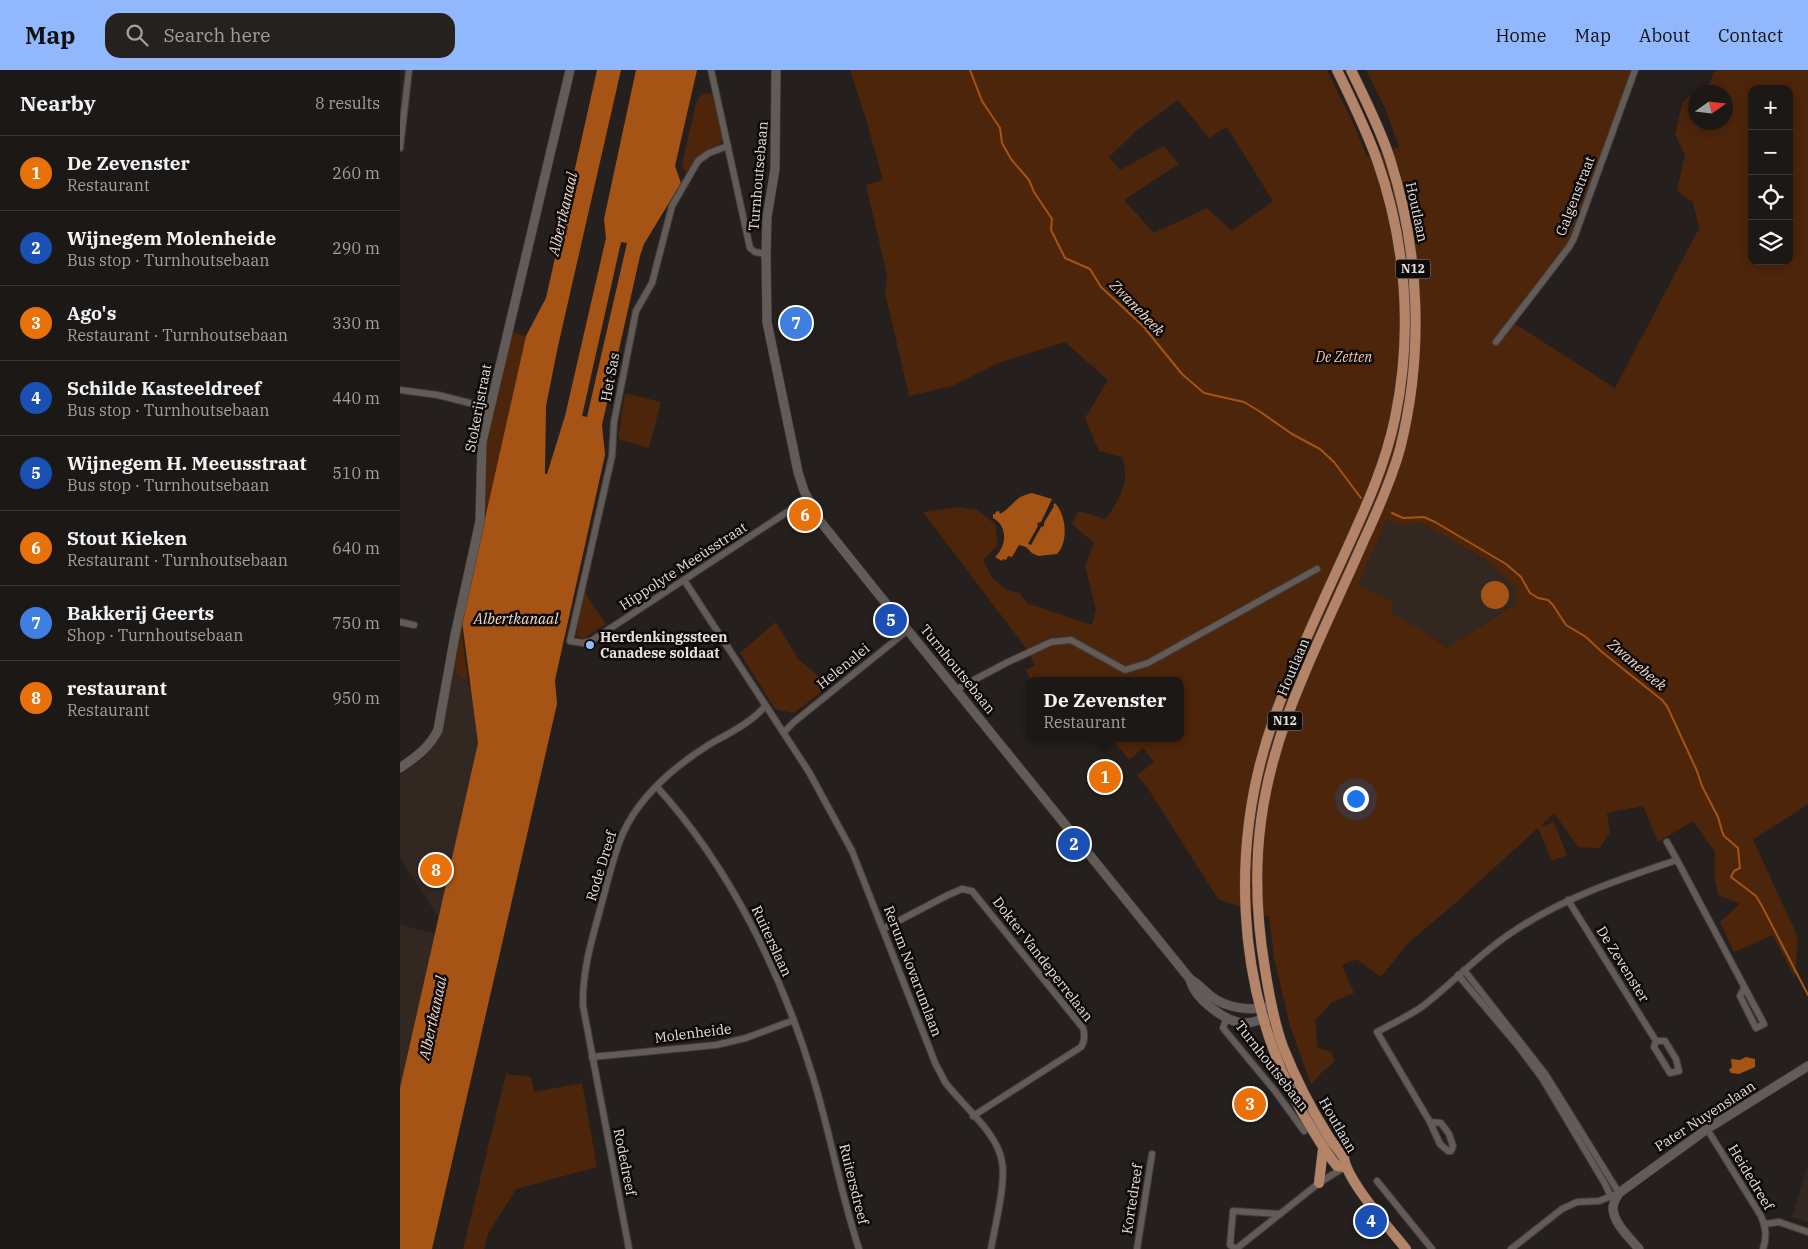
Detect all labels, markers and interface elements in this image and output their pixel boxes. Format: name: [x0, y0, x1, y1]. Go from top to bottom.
search box: [105, 13, 455, 58]
text: Map: [25, 19, 75, 51]
icon: search: [123, 21, 151, 49]
text: Search here: [163, 23, 270, 47]
text: Home: [1495, 24, 1547, 47]
text: Map: [1575, 24, 1611, 47]
text: About: [1639, 24, 1690, 47]
text: Contact: [1718, 24, 1783, 47]
north arrow: [1688, 85, 1733, 130]
map controls: [1748, 85, 1793, 265]
button: +: [1748, 85, 1793, 130]
text: Nearby: [20, 89, 96, 117]
text: 8 results: [315, 93, 380, 113]
street label: Turnhoutsebaan: [744, 120, 772, 232]
button: −: [1748, 130, 1793, 175]
text: De Zevenster: [67, 151, 190, 175]
street label: Galgenstraat: [1552, 153, 1598, 238]
text: 1: [31, 163, 41, 183]
text: 260 m: [332, 163, 380, 183]
water label: Albertkanaal: [543, 170, 581, 258]
text: Restaurant: [67, 175, 150, 195]
button: locate: [1748, 175, 1793, 220]
street label: Houtlaan: [1402, 180, 1432, 244]
button: layers: [1748, 220, 1793, 265]
text: Wijnegem Molenheide: [67, 226, 276, 250]
text: 2: [31, 238, 41, 258]
text: 290 m: [332, 238, 380, 258]
text: Bus stop · Turnhoutsebaan: [67, 250, 269, 270]
road number: N12: [1396, 260, 1430, 278]
water label: Zwanebeek: [1105, 275, 1169, 340]
text: Ago's: [67, 301, 116, 325]
pin: 7: [780, 304, 812, 342]
text: 3: [31, 313, 41, 333]
text: 330 m: [332, 313, 380, 333]
text: Restaurant · Turnhoutsebaan: [67, 325, 288, 345]
park label: De Zetten: [1315, 348, 1372, 366]
street label: Het Sas: [596, 351, 624, 403]
street label: Stokerijstraat: [461, 362, 495, 454]
text: Schilde Kasteeldreef: [67, 376, 261, 400]
text: 4: [31, 388, 41, 408]
text: 440 m: [332, 388, 380, 408]
text: Bus stop · Turnhoutsebaan: [67, 400, 269, 420]
text: Wijnegem H. Meeusstraat: [67, 451, 307, 475]
text: 5: [31, 463, 41, 483]
text: 510 m: [332, 463, 380, 483]
text: Bus stop · Turnhoutsebaan: [67, 475, 269, 495]
pin: 6: [789, 496, 821, 534]
street label: Hippolyte Meeùsstraat: [616, 518, 750, 614]
text: Stout Kieken: [67, 526, 187, 550]
text: 6: [31, 538, 41, 558]
text: 640 m: [332, 538, 380, 558]
text: Restaurant · Turnhoutsebaan: [67, 550, 288, 570]
text: Bakkerij Geerts: [67, 601, 214, 625]
pin: 5: [875, 601, 907, 639]
water label: Albertkanaal: [473, 609, 559, 628]
text: 7: [31, 613, 41, 633]
text: 750 m: [332, 613, 380, 633]
street label: Turnhoutsebaan: [916, 621, 1000, 717]
text: Shop · Turnhoutsebaan: [67, 625, 244, 645]
place label: Herdenkingssteen Canadese soldaat: [600, 628, 727, 662]
water label: Zwanebeek: [1603, 634, 1671, 695]
street label: Houtlaan: [1273, 635, 1313, 699]
marker: Herdenkingssteen Canadese soldaat: [584, 639, 596, 651]
street label: Helenalei: [813, 639, 873, 693]
text: restaurant: [67, 676, 167, 700]
popup: [1026, 677, 1184, 742]
text: 8: [31, 688, 41, 708]
text: 950 m: [332, 688, 380, 708]
text: De Zevenster: [1044, 688, 1166, 712]
text: Restaurant: [67, 700, 150, 720]
road number: N12: [1268, 711, 1302, 730]
text: Restaurant: [1044, 712, 1126, 732]
pin: 1: [1089, 758, 1121, 796]
your location: [1343, 786, 1369, 812]
pin: 2: [1058, 825, 1090, 863]
street label: Rode Dreef: [582, 828, 621, 903]
pin: 8: [420, 851, 452, 889]
street label: Dokter Vandeperrelaan: [989, 893, 1097, 1025]
street label: Ruiterslaan: [748, 903, 796, 979]
street label: Rerum Novarumlaan: [880, 903, 946, 1039]
street label: De Zevenster: [1593, 923, 1654, 1006]
water label: Albertkanaal: [414, 974, 451, 1062]
street label: Turnhoutsebaan: [1231, 1017, 1313, 1115]
street label: Molenheide: [653, 1019, 733, 1047]
street label: Pater Nuyenslaan: [1651, 1077, 1759, 1155]
pin: 3: [1234, 1085, 1266, 1123]
street label: Houtlaan: [1315, 1094, 1361, 1156]
street label: Rodedreef: [610, 1127, 641, 1198]
street label: Heidedreef: [1724, 1141, 1778, 1214]
street label: Ruitersdreef: [835, 1142, 873, 1227]
street label: Kortedreef: [1118, 1161, 1147, 1235]
pin: 4: [1355, 1202, 1387, 1240]

